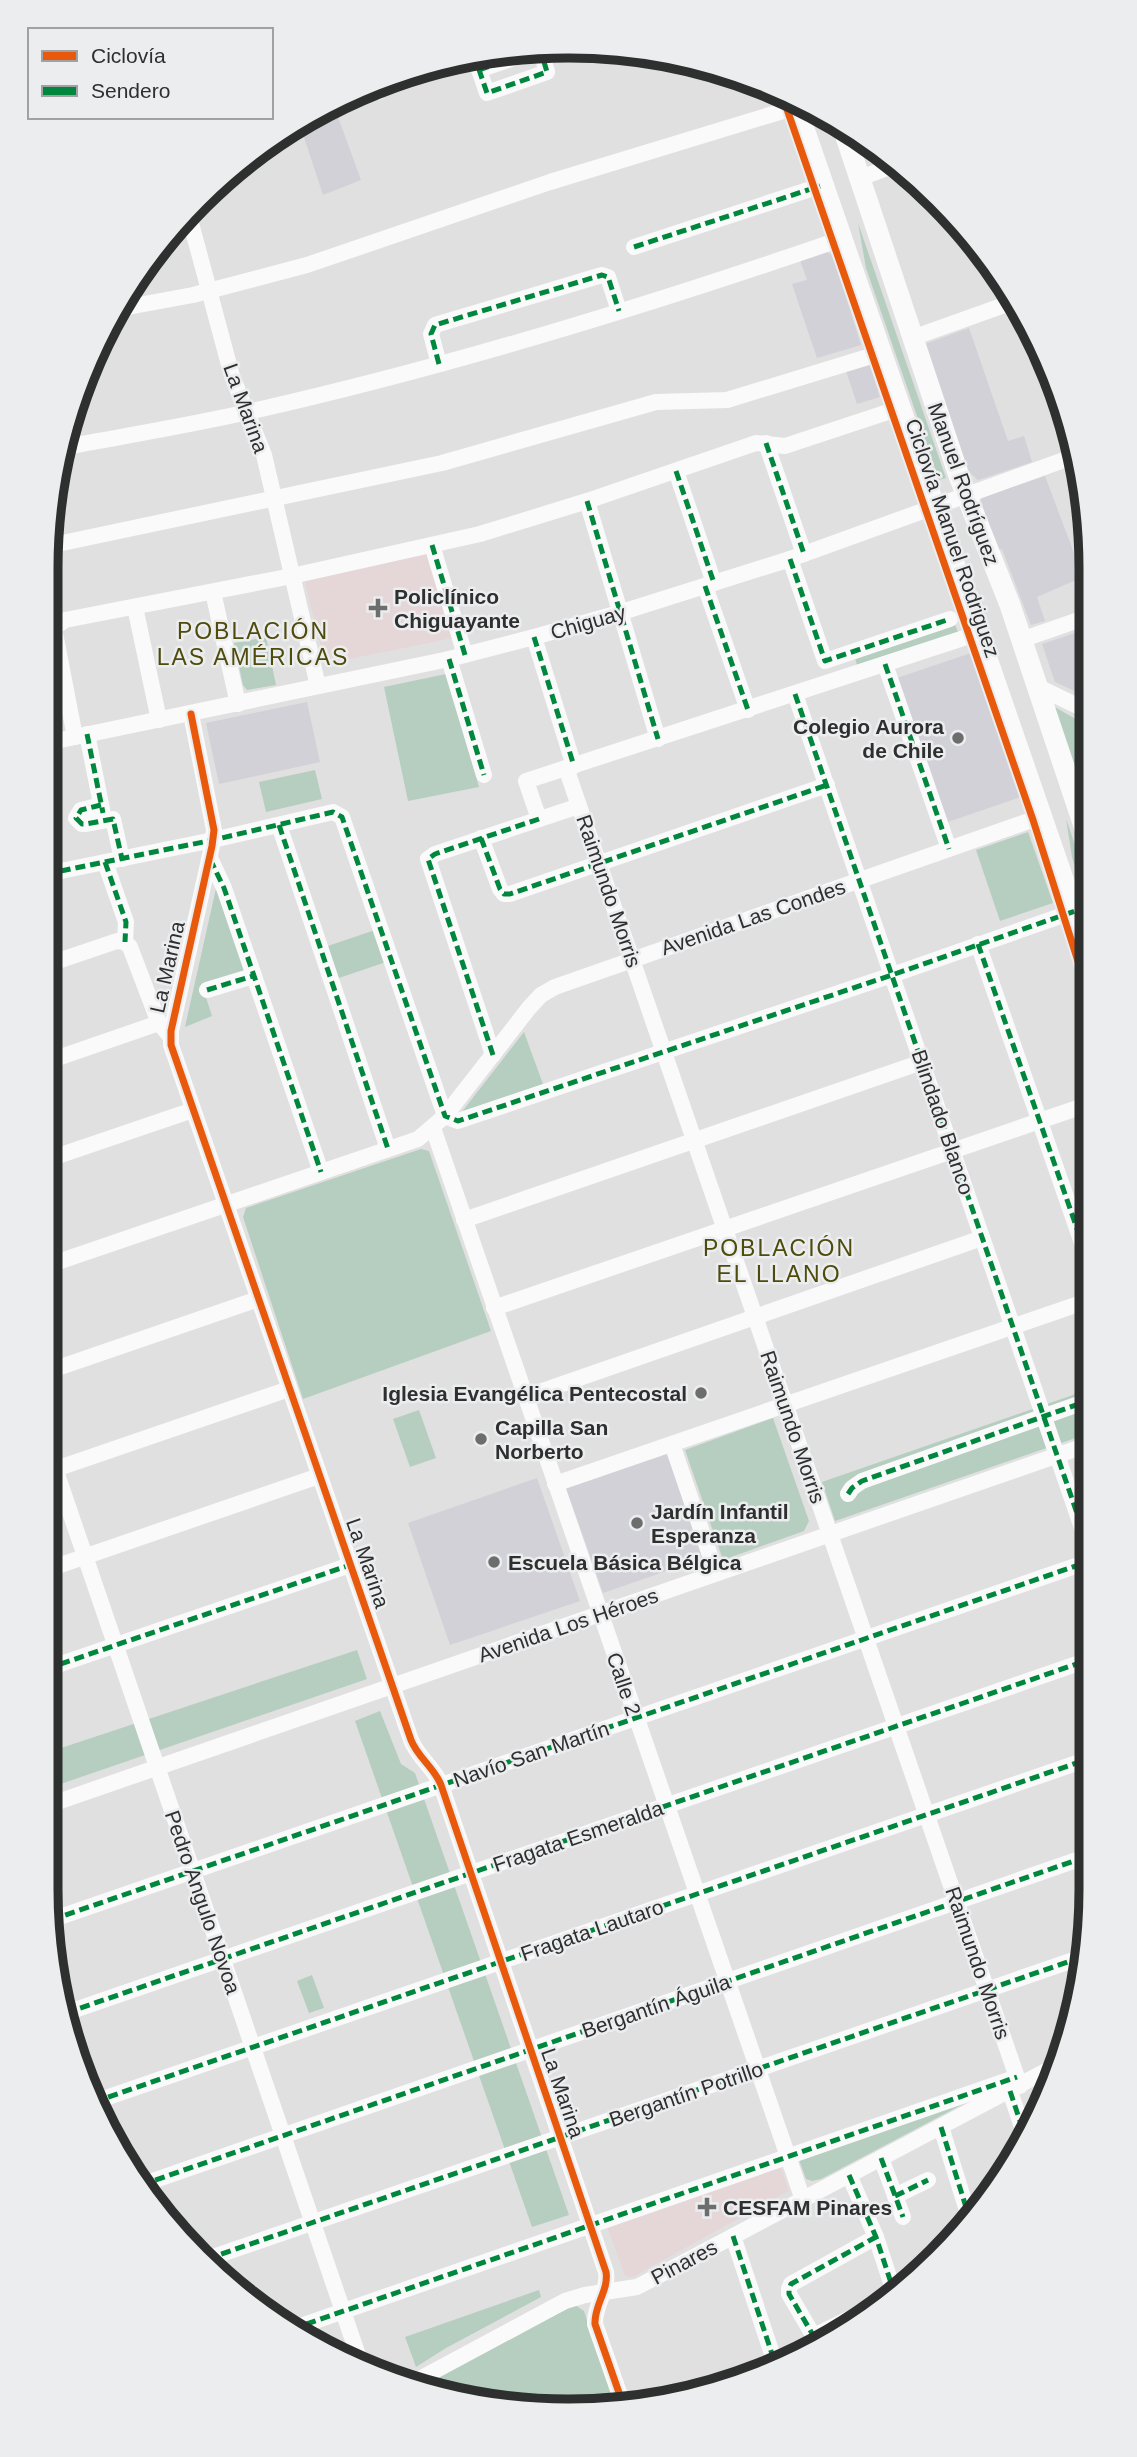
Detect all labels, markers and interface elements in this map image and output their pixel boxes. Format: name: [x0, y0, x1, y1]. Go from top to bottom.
legend: [28, 28, 273, 119]
text: Ciclovía: [91, 44, 166, 67]
text: Sendero: [91, 79, 170, 102]
street label: La Marina: [219, 360, 273, 456]
street label: Manuel Rodríguez: [924, 399, 1004, 569]
street label: Ciclovía Manuel Rodriguez: [901, 416, 1005, 660]
place label: Policlínico Chiguayante: [394, 585, 520, 632]
marker: Policlínico Chiguayante: [368, 598, 388, 618]
street label: Chiguay: [548, 600, 629, 644]
district label: POBLACIÓN LAS AMÉRICAS: [157, 618, 349, 670]
place label: Colegio Aurora de Chile: [793, 715, 944, 762]
marker: Colegio Aurora de Chile: [950, 730, 966, 746]
street label: Raimundo Morris: [572, 812, 646, 970]
street label: Avenida Las Condes: [658, 875, 848, 959]
street label: La Marina: [145, 919, 189, 1015]
street label: Blindado Blanco: [907, 1046, 979, 1198]
district label: POBLACIÓN EL LLANO: [703, 1235, 855, 1287]
street label: Raimundo Morris: [756, 1348, 830, 1506]
place label: Iglesia Evangélica Pentecostal: [382, 1382, 687, 1405]
marker: Iglesia Evangélica Pentecostal: [693, 1385, 709, 1401]
place label: Capilla San Norberto: [495, 1416, 608, 1463]
marker: Capilla San Norberto: [473, 1431, 489, 1447]
place label: Jardín Infantil Esperanza: [651, 1500, 789, 1547]
street label: La Marina: [342, 1515, 394, 1611]
marker: Jardín Infantil Esperanza: [629, 1515, 645, 1531]
place label: Escuela Básica Bélgica: [508, 1551, 742, 1574]
marker: Escuela Básica Bélgica: [486, 1554, 502, 1570]
street label: Avenida Los Héroes: [475, 1583, 661, 1667]
street label: Calle 2: [602, 1649, 646, 1719]
street label: Navío San Martín: [450, 1717, 612, 1791]
street label: Fragata Esmeralda: [490, 1796, 666, 1876]
street label: Pedro Angulo Novoa: [161, 1807, 245, 1997]
street label: Raimundo Morris: [941, 1884, 1015, 2042]
street label: Fragata Lautaro: [518, 1895, 666, 1965]
street label: Bergantín Águila: [579, 1970, 733, 2042]
street label: La Marina: [537, 2045, 589, 2141]
street label: Bergantín Potrillo: [606, 2057, 766, 2131]
place label: CESFAM Pinares: [723, 2196, 892, 2219]
marker: CESFAM Pinares: [697, 2197, 717, 2217]
street label: Pinares: [647, 2235, 721, 2289]

